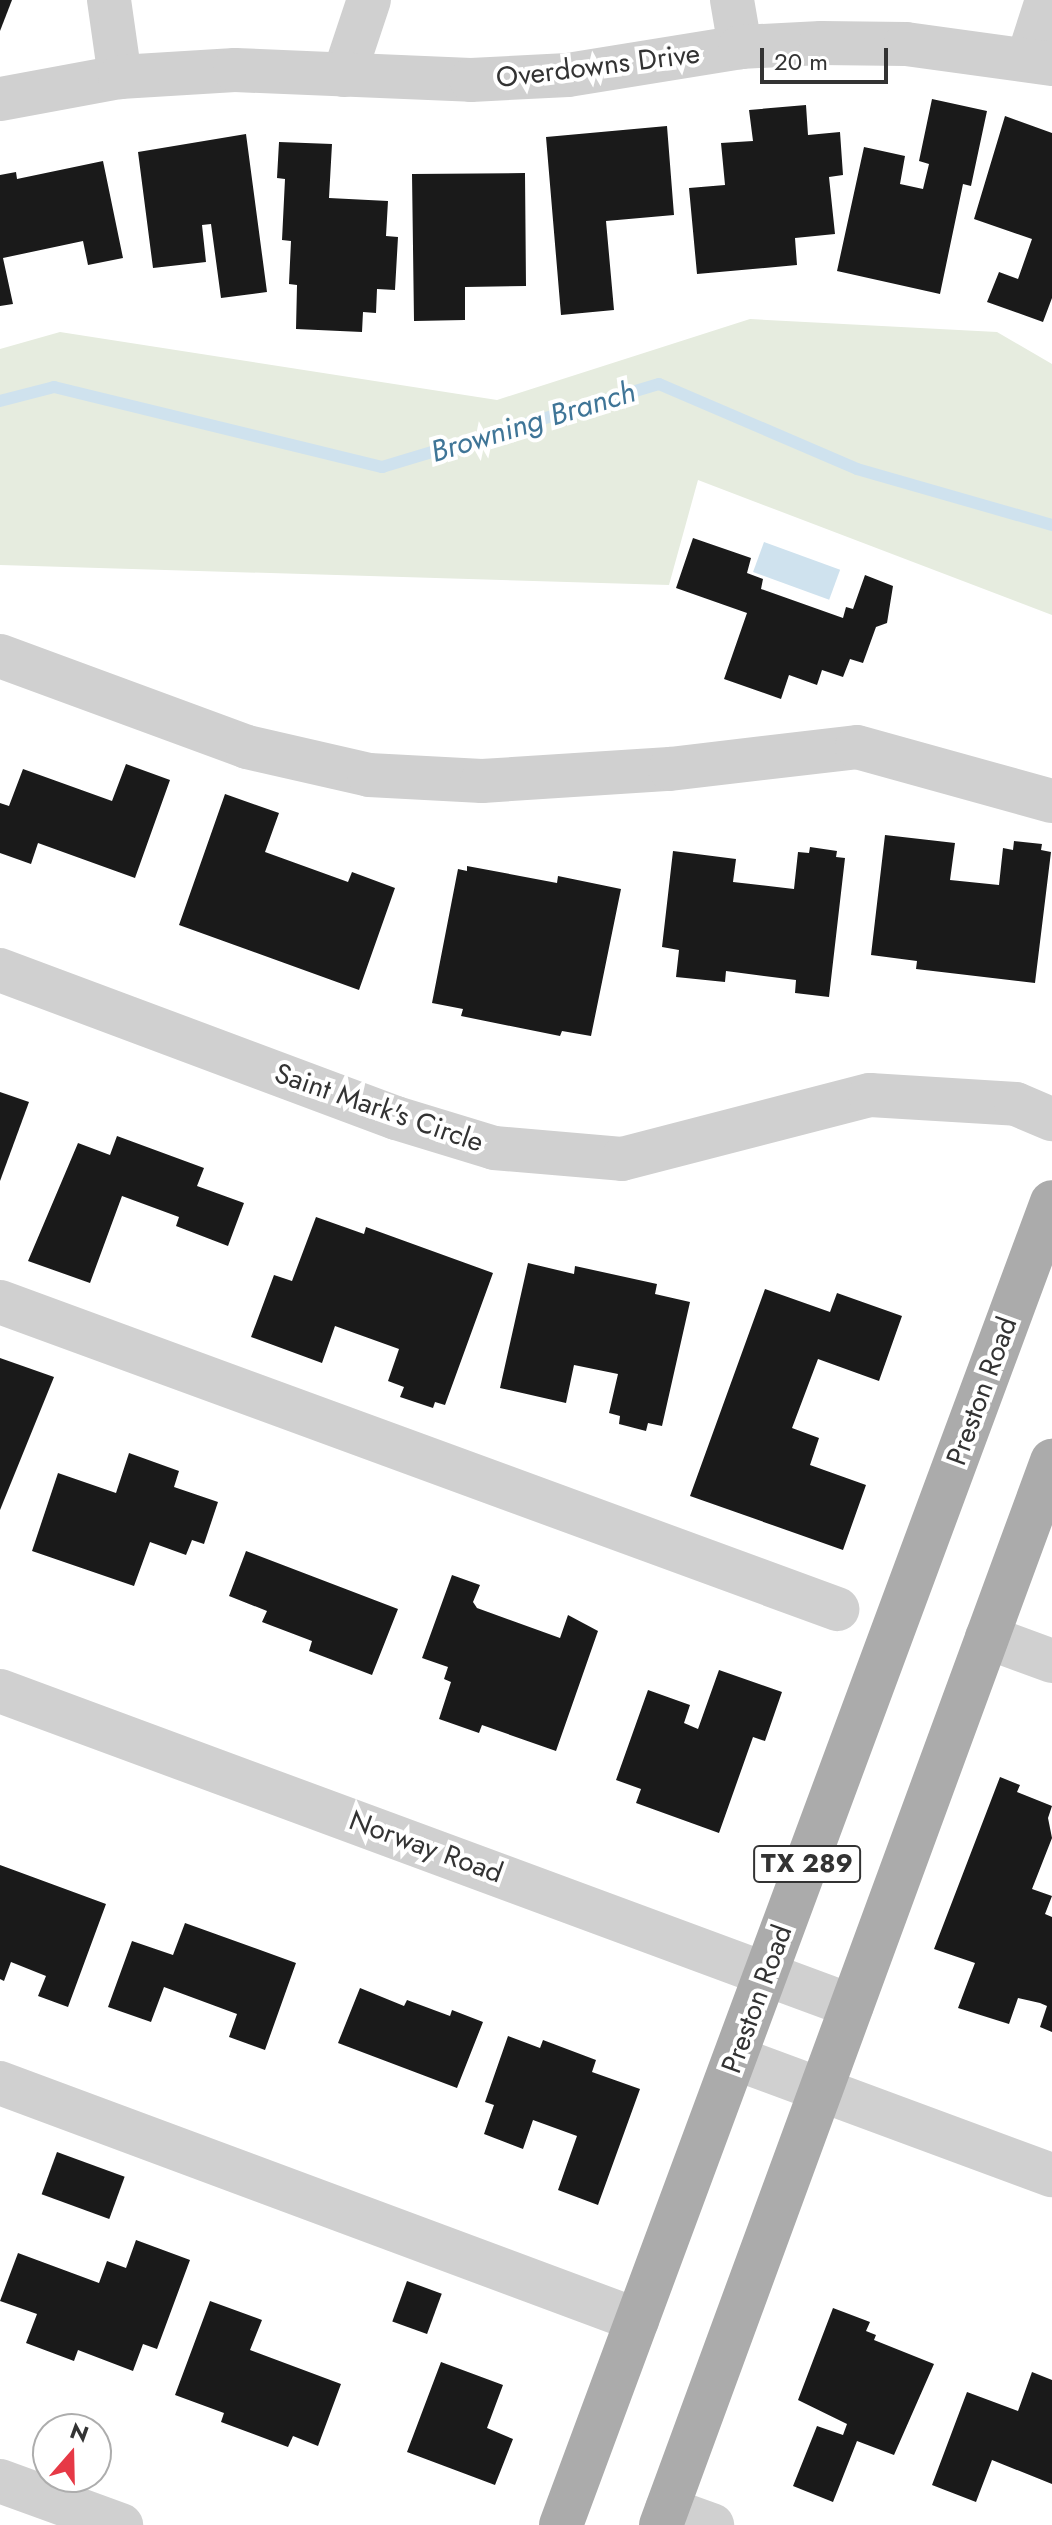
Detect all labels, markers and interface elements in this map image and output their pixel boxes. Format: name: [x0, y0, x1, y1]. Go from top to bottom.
scale bar: [764, 32, 892, 82]
street label: Overdowns Drive: [494, 37, 702, 95]
text: 20 m: [774, 44, 828, 79]
water label: Browning Branch: [426, 374, 640, 470]
street label: Saint Mark's Circle: [270, 1057, 488, 1159]
street label: Preston Road: [940, 1312, 1024, 1470]
street label: Norway Road: [345, 1804, 507, 1890]
road number: TX 289: [753, 1842, 861, 1886]
street label: Preston Road: [715, 1920, 799, 2078]
north arrow: [32, 2413, 112, 2493]
text: N: [66, 2414, 93, 2450]

